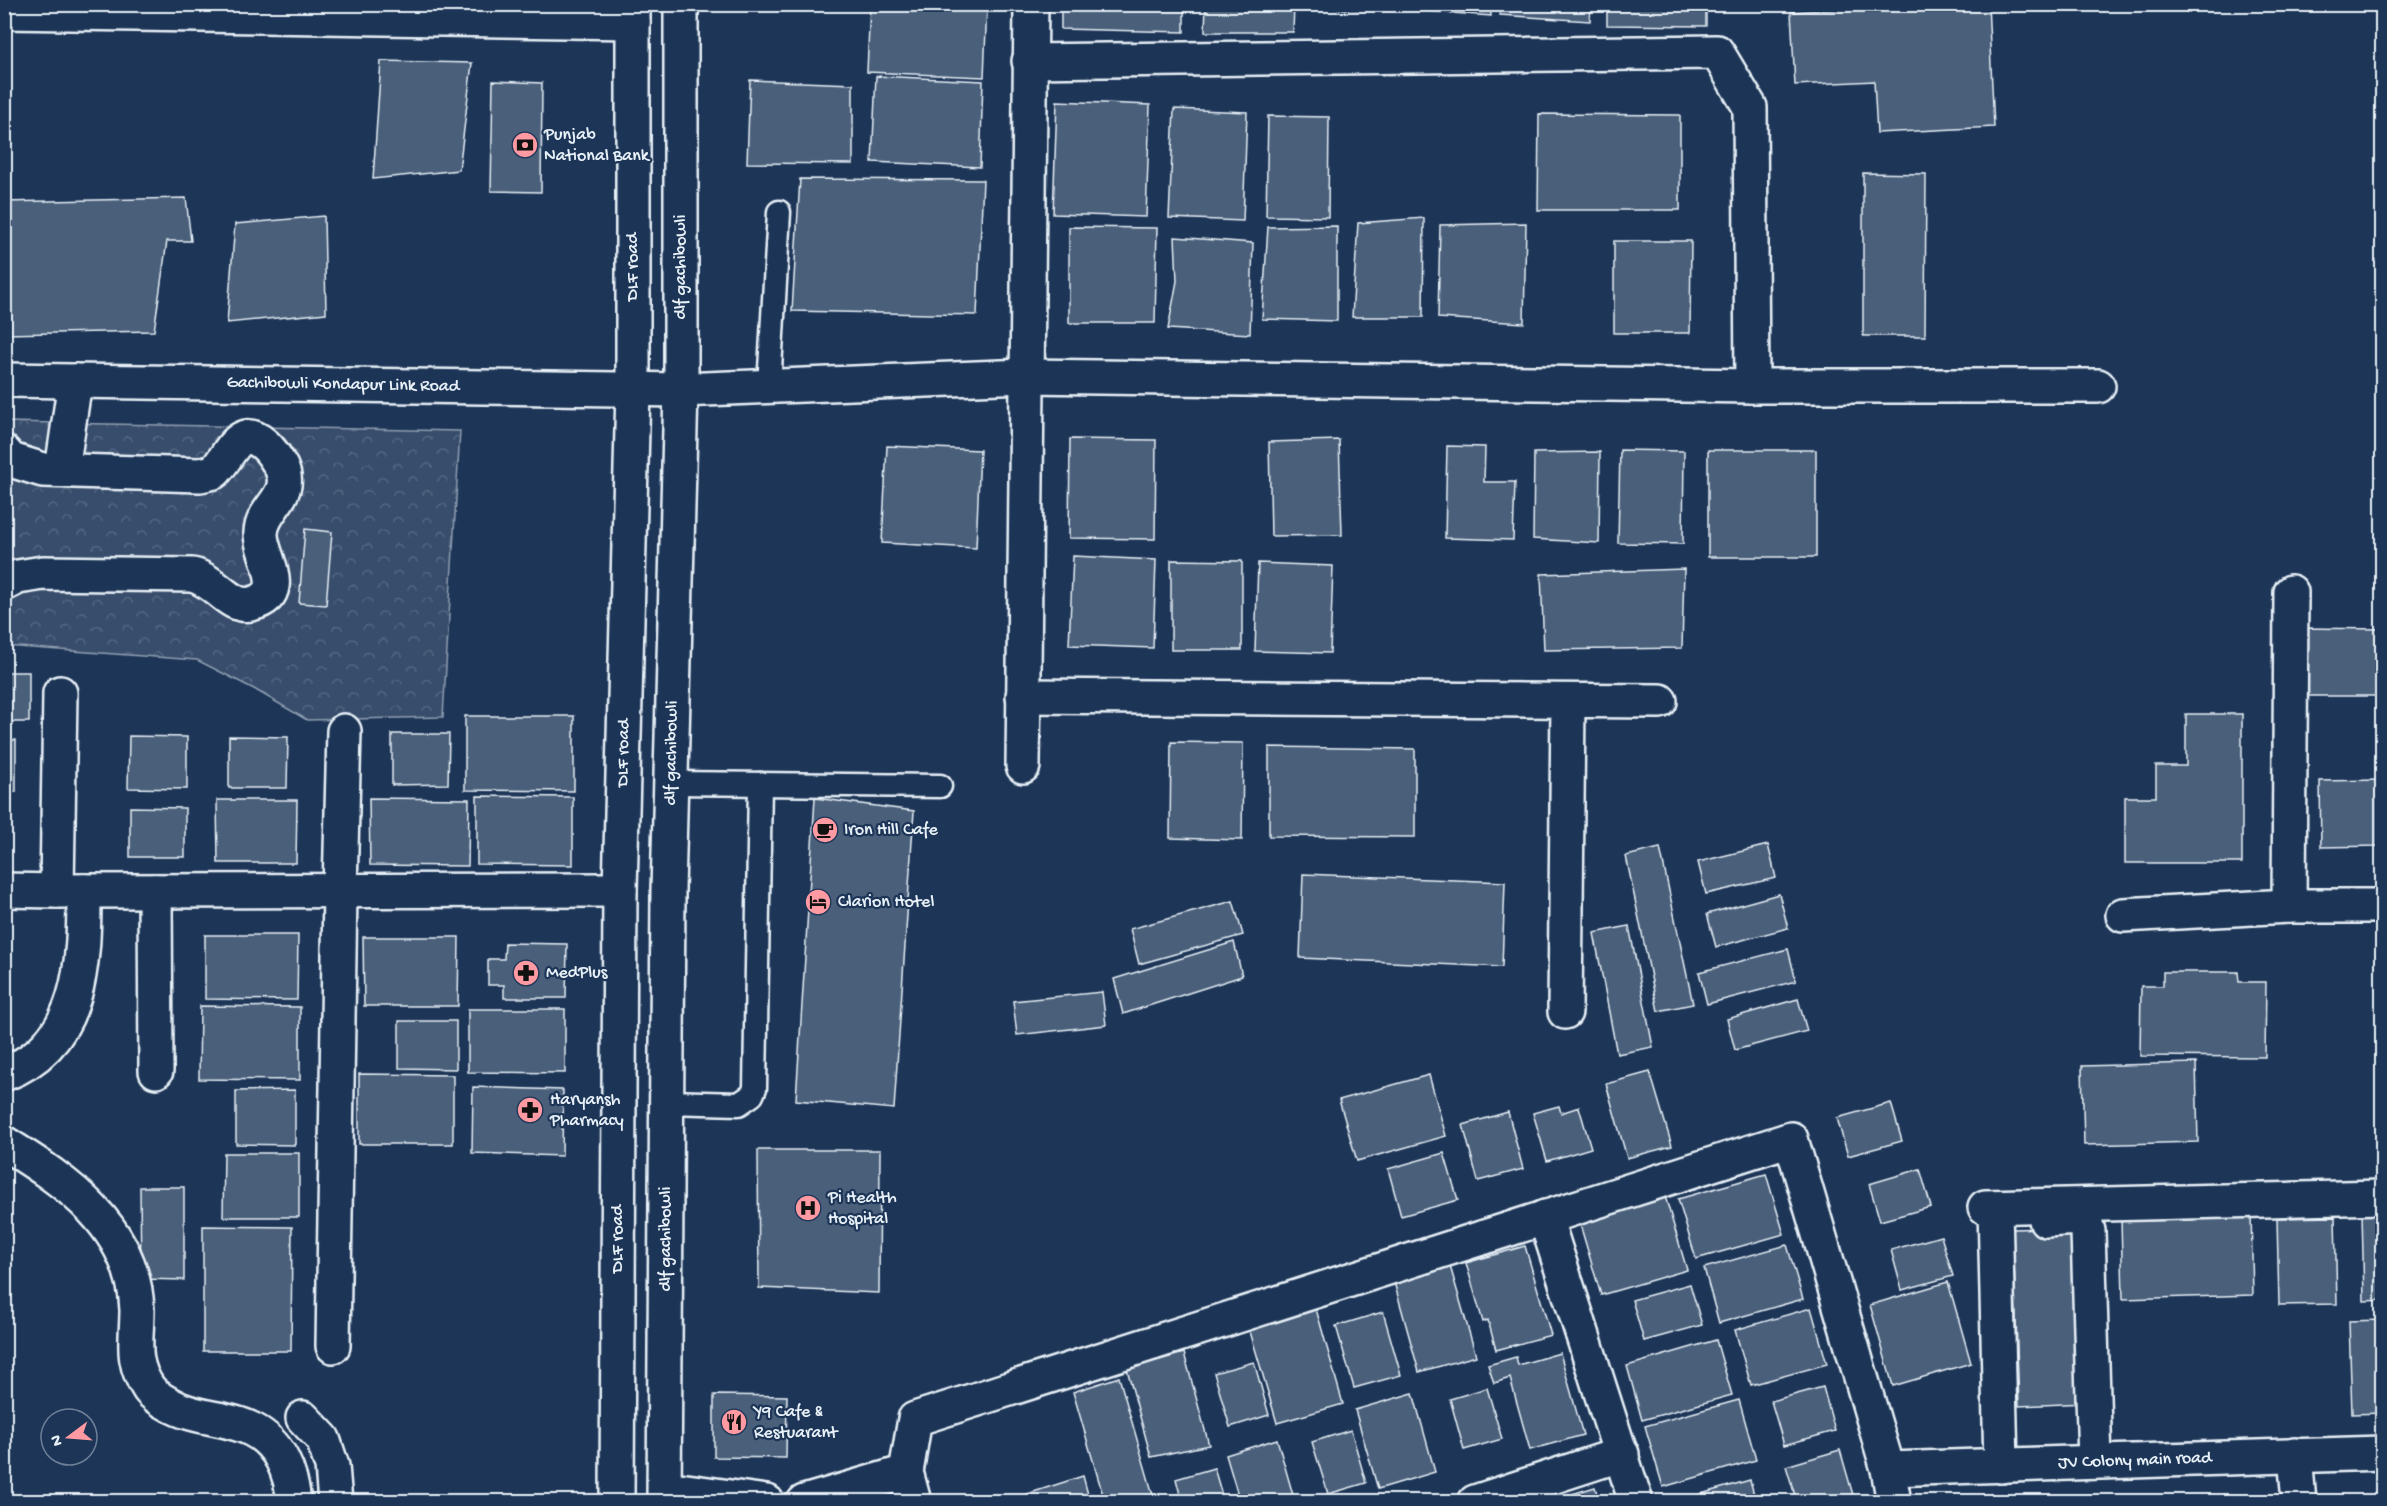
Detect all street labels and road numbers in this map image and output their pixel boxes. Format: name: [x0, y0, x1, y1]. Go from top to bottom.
street label: dlf gachibowli: [671, 214, 692, 319]
street label: DLF road: [623, 232, 644, 302]
street label: Gachibowli Kondapur Link Road: [226, 372, 461, 398]
street label: dlf gachibowli: [661, 700, 683, 806]
street label: DLF road: [613, 717, 635, 788]
street label: dlf gachibowli: [656, 1186, 677, 1291]
street label: DLF road: [608, 1204, 629, 1274]
street label: JV Colony main road: [2058, 1448, 2214, 1474]

